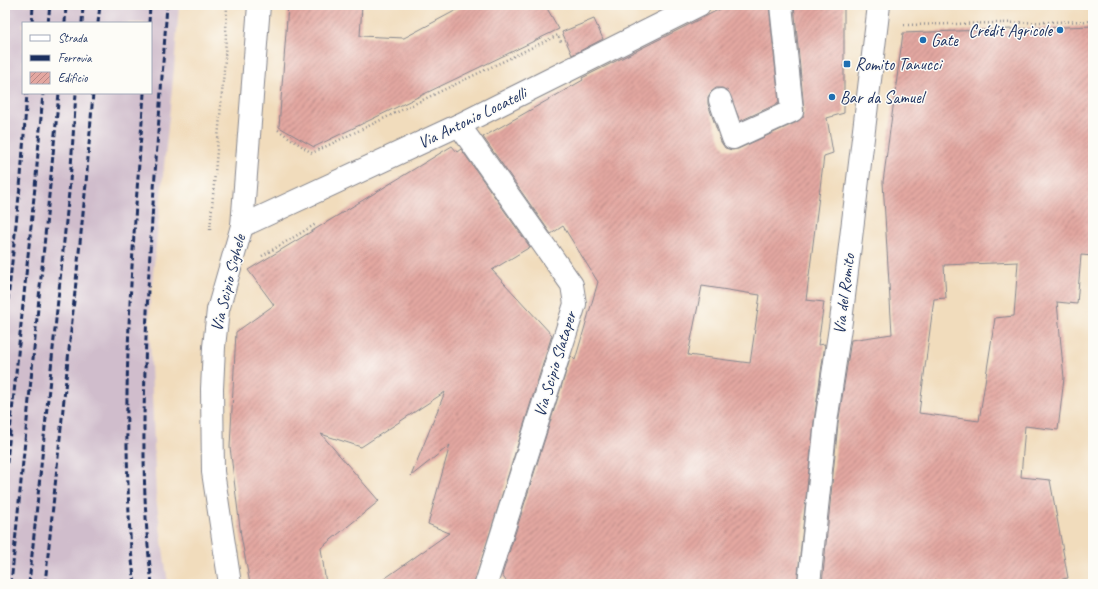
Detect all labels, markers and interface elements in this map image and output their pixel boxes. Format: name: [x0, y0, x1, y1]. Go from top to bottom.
place label: Crédit Agricole: [968, 20, 1053, 41]
legend: [22, 22, 152, 94]
marker: Crédit Agricole: [1055, 25, 1065, 35]
text: Strada: [58, 30, 88, 46]
place label: Gate: [931, 30, 959, 51]
marker: Gate: [918, 35, 928, 45]
text: Ferrovia: [58, 50, 92, 66]
place label: Romito Tanucci: [855, 54, 944, 75]
marker: Romito Tanucci: [842, 59, 852, 69]
text: Edificio: [58, 70, 88, 86]
street label: Via Antonio Locatelli: [414, 82, 532, 153]
place label: Bar da Samuel: [840, 87, 927, 108]
marker: Bar da Samuel: [827, 92, 837, 102]
street label: Via Scipio Sighele: [206, 231, 251, 334]
street label: Via del Romito: [829, 252, 859, 335]
street label: Via Scipio Slataper: [529, 307, 582, 419]

